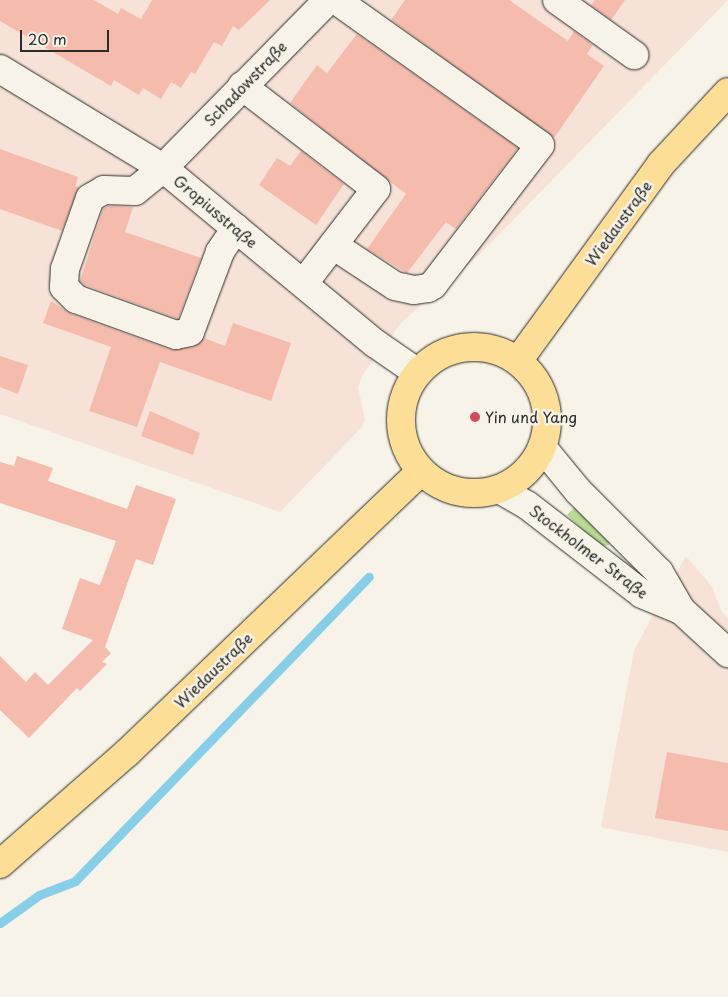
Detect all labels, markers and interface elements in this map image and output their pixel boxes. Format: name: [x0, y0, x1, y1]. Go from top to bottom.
scale bar: [22, 20, 111, 52]
text: 20 m: [28, 27, 67, 50]
street label: Schadowstraße: [200, 37, 290, 129]
street label: Gropiusstraße: [170, 171, 262, 251]
street label: Wiedaustraße: [581, 177, 655, 269]
place label: Yin und Yang: [485, 408, 578, 426]
marker: Yin und Yang: [469, 411, 481, 423]
street label: Stockholmer Straße: [526, 500, 652, 602]
street label: Wiedaustraße: [170, 628, 256, 712]

